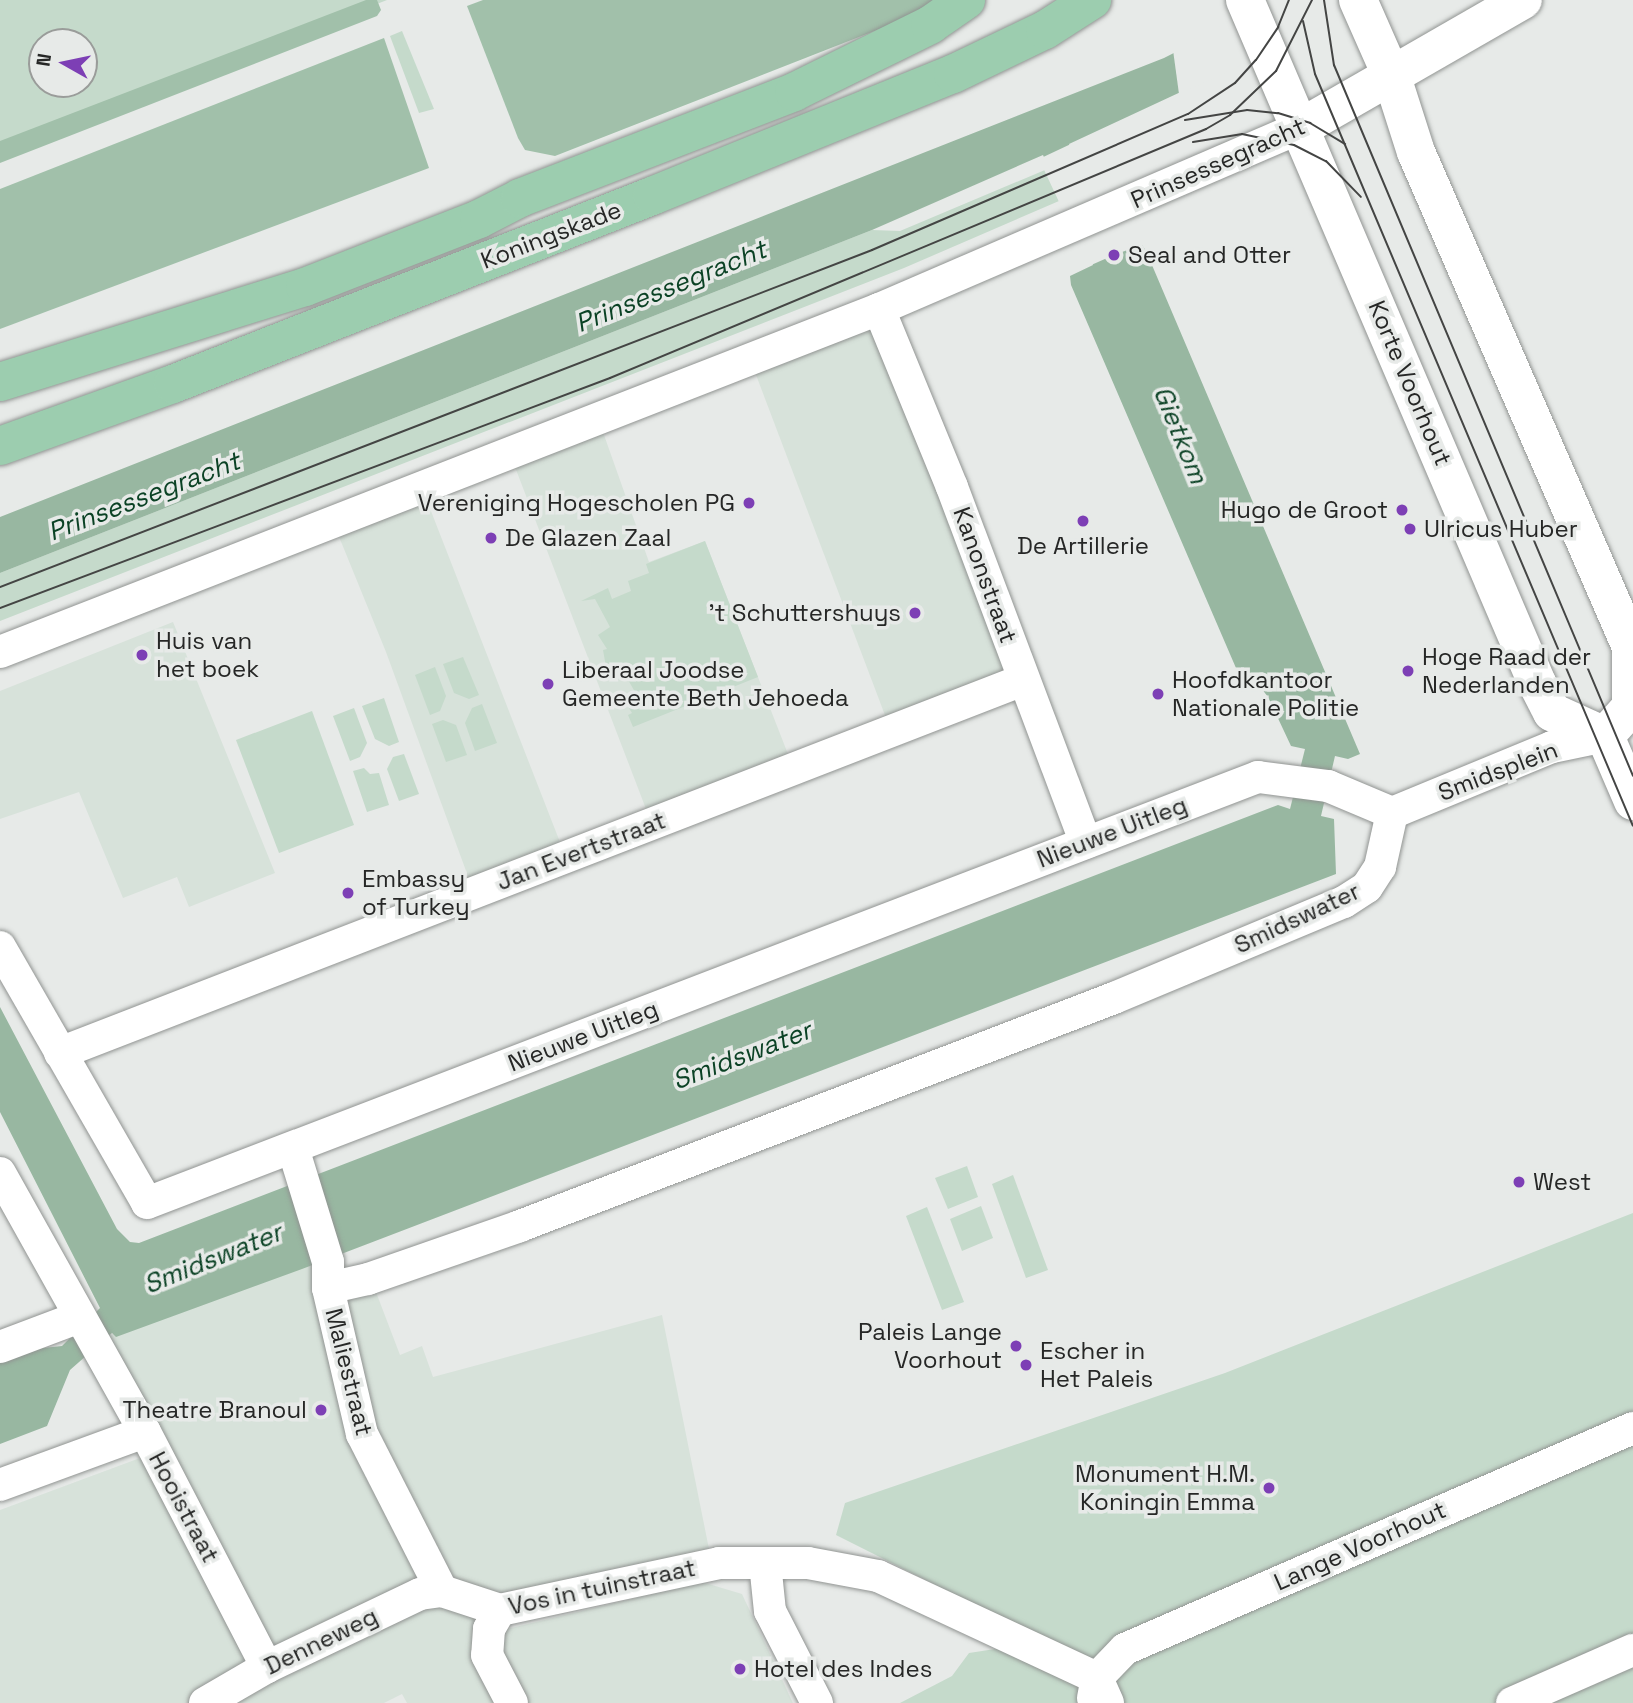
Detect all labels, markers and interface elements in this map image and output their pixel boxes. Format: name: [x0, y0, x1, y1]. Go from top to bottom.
north arrow: [28, 28, 98, 98]
text: N: [30, 52, 57, 68]
street label: Prinsessegracht: [1126, 112, 1310, 214]
street label: Koningskade: [477, 195, 625, 275]
water label: Prinsessegracht: [571, 234, 771, 340]
place label: Seal and Otter: [1128, 241, 1291, 269]
marker: Seal and Otter: [1106, 247, 1122, 263]
street label: Korte Voorhout: [1362, 296, 1458, 470]
water label: Gietkom: [1146, 382, 1214, 488]
water label: Prinsessegracht: [43, 446, 245, 548]
place label: Vereniging Hogescholen PG: [418, 489, 735, 517]
marker: Vereniging Hogescholen PG: [741, 495, 757, 511]
place label: Hugo de Groot: [1221, 496, 1388, 524]
marker: Hugo de Groot: [1394, 502, 1410, 518]
street label: Kanonstraat: [947, 503, 1023, 647]
marker: De Artillerie: [1075, 513, 1091, 529]
place label: Ulricus Huber: [1424, 515, 1578, 543]
marker: Ulricus Huber: [1402, 521, 1418, 537]
place label: De Glazen Zaal: [505, 524, 671, 552]
marker: De Glazen Zaal: [483, 530, 499, 546]
place label: De Artillerie: [1017, 532, 1149, 560]
place label: 't Schuttershuys: [708, 599, 901, 627]
marker: 't Schuttershuys: [907, 605, 923, 621]
place label: Huis van het boek: [156, 627, 259, 683]
place label: Hoge Raad der Nederlanden: [1422, 643, 1591, 699]
marker: Huis van het boek: [134, 647, 150, 663]
place label: Liberaal Joodse Gemeente Beth Jehoeda: [562, 656, 849, 712]
marker: Hoge Raad der Nederlanden: [1400, 663, 1416, 679]
place label: Hoofdkantoor Nationale Politie: [1172, 666, 1359, 722]
marker: Liberaal Joodse Gemeente Beth Jehoeda: [540, 676, 556, 692]
marker: Hoofdkantoor Nationale Politie: [1150, 686, 1166, 702]
street label: Smidsplein: [1434, 735, 1562, 807]
street label: Nieuwe Uitleg: [1033, 790, 1191, 874]
street label: Jan Evertstraat: [493, 806, 669, 896]
place label: Embassy of Turkey: [362, 865, 470, 921]
street label: Smidswater: [1230, 876, 1364, 960]
marker: Embassy of Turkey: [340, 885, 356, 901]
street label: Nieuwe Uitleg: [504, 994, 662, 1078]
water label: Smidswater: [668, 1015, 816, 1097]
place label: West: [1533, 1168, 1591, 1196]
marker: West: [1511, 1174, 1527, 1190]
water label: Smidswater: [139, 1217, 287, 1301]
street label: Maliestraat: [319, 1305, 379, 1439]
place label: Paleis Lange Voorhout: [858, 1318, 1002, 1374]
place label: Escher in Het Paleis: [1040, 1337, 1153, 1393]
marker: Paleis Lange Voorhout: [1008, 1338, 1024, 1354]
marker: Escher in Het Paleis: [1018, 1357, 1034, 1373]
place label: Theatre Branoul: [122, 1396, 307, 1424]
marker: Theatre Branoul: [313, 1402, 329, 1418]
street label: Hooistraat: [143, 1447, 225, 1567]
place label: Monument H.M. Koningin Emma: [1075, 1460, 1255, 1516]
marker: Monument H.M. Koningin Emma: [1261, 1480, 1277, 1496]
street label: Lange Voorhout: [1269, 1495, 1451, 1597]
street label: Vos in tuinstraat: [506, 1553, 698, 1621]
street label: Denneweg: [260, 1601, 382, 1681]
place label: Hotel des Indes: [754, 1655, 932, 1683]
marker: Hotel des Indes: [732, 1661, 748, 1677]

